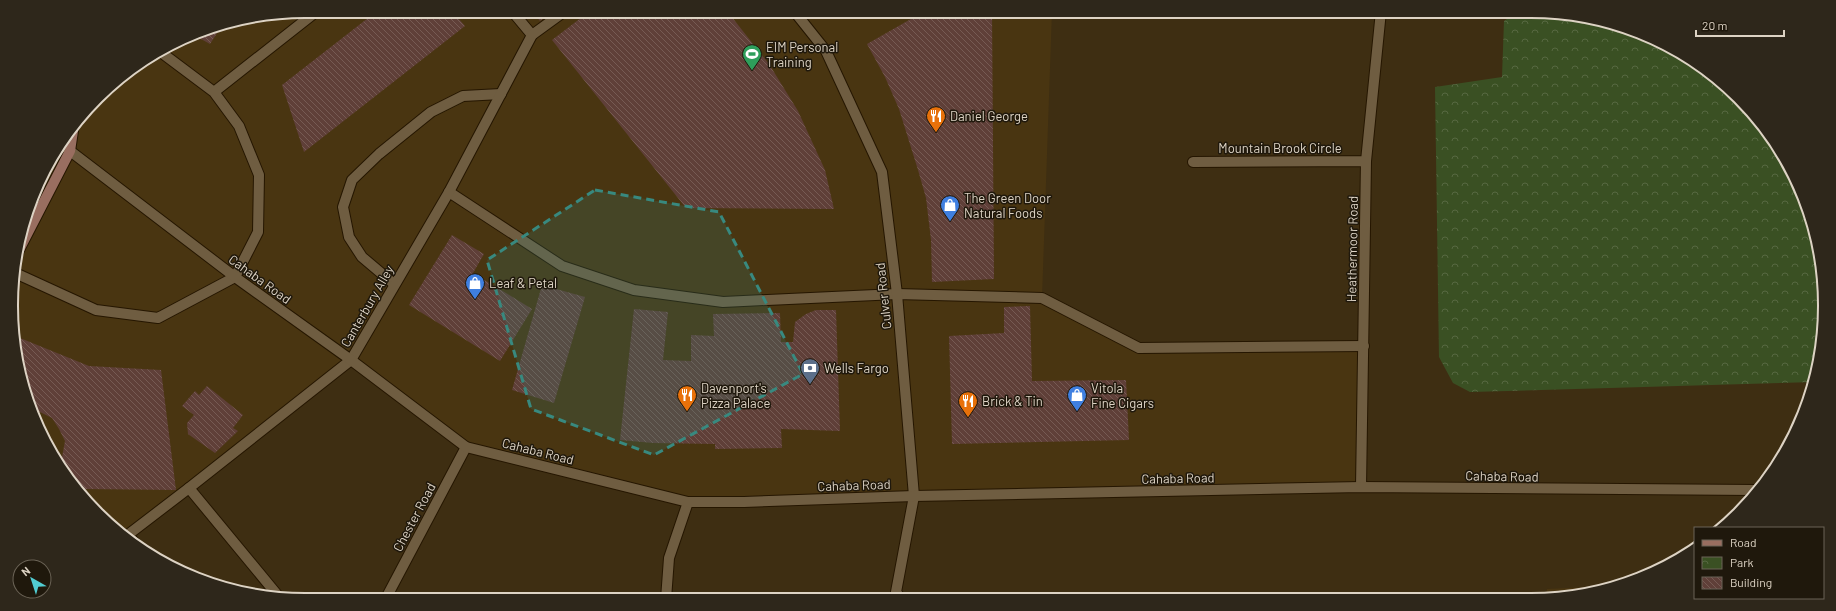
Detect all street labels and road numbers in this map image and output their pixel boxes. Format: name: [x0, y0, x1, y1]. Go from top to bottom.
street label: Mountain Brook Circle: [1218, 140, 1342, 156]
street label: Heathermoor Road: [1343, 196, 1361, 302]
street label: Cahaba Road: [226, 251, 294, 307]
street label: Canterbury Alley: [337, 262, 397, 350]
street label: Culver Road: [872, 262, 894, 330]
street label: Cahaba Road: [501, 434, 575, 468]
street label: Cahaba Road: [1465, 467, 1539, 485]
street label: Cahaba Road: [1141, 469, 1215, 487]
street label: Cahaba Road: [817, 476, 891, 494]
street label: Chester Road: [389, 480, 439, 554]

